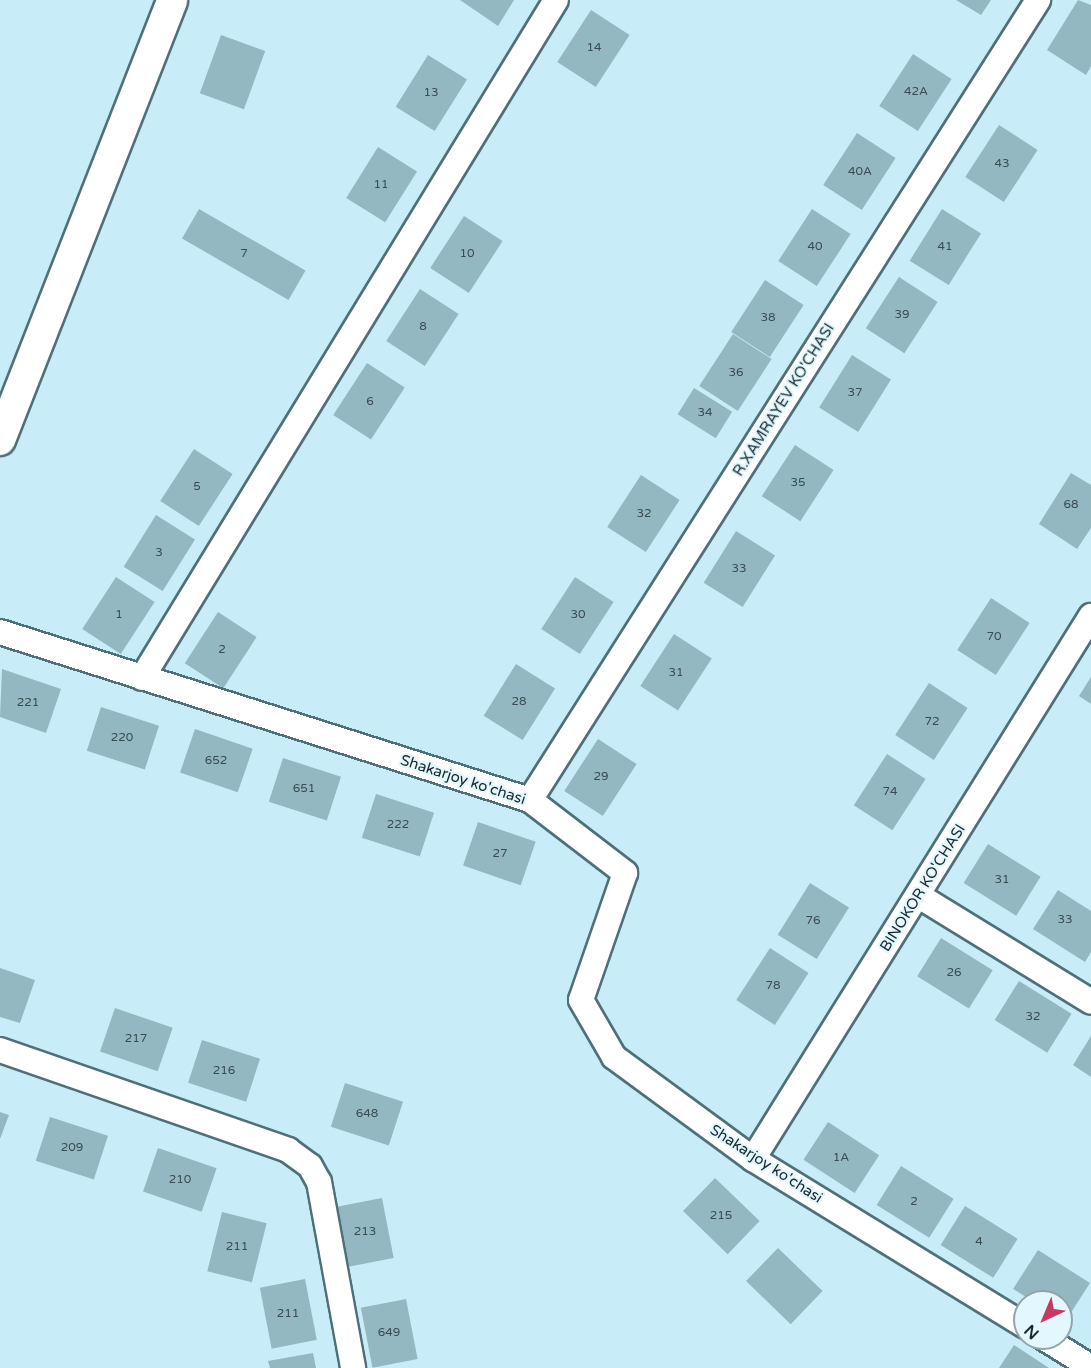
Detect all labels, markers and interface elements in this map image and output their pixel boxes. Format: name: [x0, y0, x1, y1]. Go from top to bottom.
house number: 14: [586, 41, 602, 55]
house number: 42A: [904, 85, 928, 99]
house number: 13: [423, 86, 439, 100]
house number: 43: [994, 157, 1010, 171]
house number: 40A: [848, 165, 872, 179]
house number: 11: [373, 178, 389, 192]
house number: 40: [807, 240, 823, 254]
house number: 41: [937, 240, 953, 254]
house number: 7: [240, 247, 248, 261]
house number: 10: [459, 247, 475, 261]
house number: 39: [894, 308, 910, 322]
house number: 38: [760, 311, 776, 325]
house number: 8: [419, 320, 427, 334]
street label: R.XAMRAYEV KO'CHASI: [730, 320, 838, 480]
house number: 36: [728, 366, 744, 380]
house number: 37: [847, 386, 863, 400]
house number: 6: [366, 395, 374, 409]
house number: 34: [697, 406, 713, 420]
house number: 35: [790, 476, 806, 490]
house number: 5: [193, 480, 201, 494]
house number: 68: [1063, 498, 1079, 512]
house number: 32: [636, 507, 652, 521]
house number: 3: [155, 546, 163, 560]
house number: 33: [731, 562, 747, 576]
house number: 1: [115, 608, 123, 622]
house number: 30: [570, 608, 586, 622]
house number: 70: [986, 630, 1002, 644]
house number: 2: [218, 643, 226, 657]
house number: 31: [668, 666, 684, 680]
house number: 28: [511, 695, 527, 709]
house number: 221: [17, 696, 39, 710]
house number: 72: [924, 715, 940, 729]
house number: 220: [111, 731, 133, 745]
street label: Shakarjoy ko'chasi: [398, 751, 528, 809]
house number: 652: [205, 754, 227, 768]
house number: 29: [593, 770, 609, 784]
house number: 651: [293, 782, 315, 796]
house number: 74: [882, 785, 898, 799]
house number: 222: [387, 818, 409, 832]
street label: BINOKOR KO'CHASI: [876, 821, 970, 955]
house number: 27: [492, 847, 508, 861]
house number: 31: [994, 873, 1010, 887]
house number: 33: [1057, 913, 1073, 927]
house number: 76: [805, 914, 821, 928]
house number: 26: [946, 966, 962, 980]
house number: 78: [765, 979, 781, 993]
house number: 32: [1025, 1010, 1041, 1024]
house number: 217: [125, 1032, 147, 1046]
house number: 216: [213, 1064, 235, 1078]
house number: 648: [356, 1107, 378, 1121]
street label: Shakarjoy ko'chasi: [706, 1121, 826, 1207]
house number: 209: [61, 1141, 83, 1155]
house number: 1A: [833, 1151, 849, 1165]
house number: 210: [169, 1173, 191, 1187]
house number: 2: [910, 1195, 918, 1209]
house number: 215: [710, 1209, 732, 1223]
house number: 213: [354, 1225, 376, 1239]
house number: 4: [975, 1235, 983, 1249]
house number: 211: [226, 1240, 248, 1254]
north arrow: [1013, 1290, 1073, 1350]
house number: 211: [277, 1307, 299, 1321]
text: N: [1020, 1320, 1043, 1343]
house number: 649: [378, 1326, 400, 1340]

